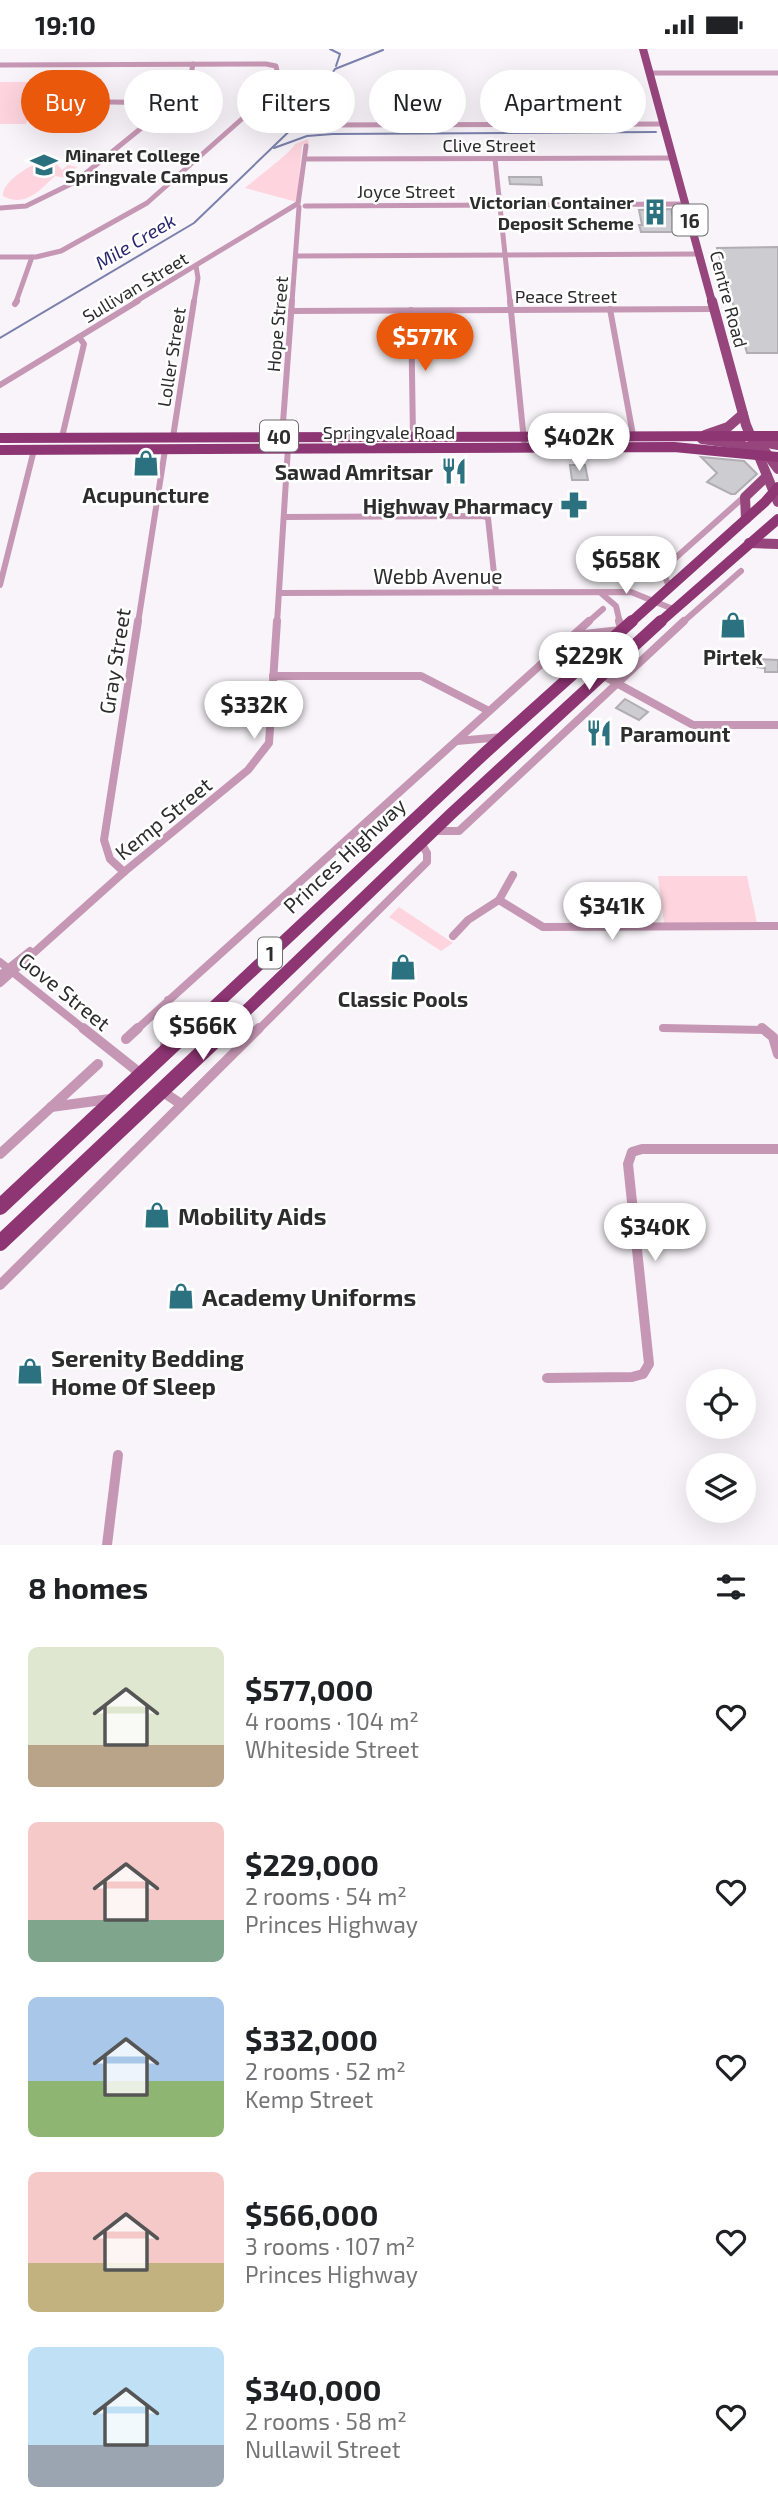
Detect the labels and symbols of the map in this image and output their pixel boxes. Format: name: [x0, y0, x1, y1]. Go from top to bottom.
street label: Clive Street: [442, 134, 536, 156]
place label: Minaret College Springvale Campus: [65, 144, 228, 187]
school or university icon: Minaret College Springvale Campus: [29, 150, 59, 180]
street label: Joyce Street: [357, 180, 455, 202]
place label: Victorian Container Deposit Scheme: [469, 191, 634, 234]
building icon: Victorian Container Deposit Scheme: [640, 197, 670, 227]
road number: 16: [672, 204, 708, 235]
water label: Mile Creek: [91, 208, 179, 274]
street label: Sullivan Street: [78, 247, 192, 327]
street label: Centre Road: [706, 248, 752, 350]
street label: Hope Street: [262, 275, 292, 373]
street label: Peace Street: [515, 285, 617, 307]
street label: Loller Street: [152, 305, 190, 408]
pin: $577K: [376, 313, 474, 373]
pin: $402K: [530, 413, 628, 473]
road number: 40: [260, 421, 298, 451]
street label: Springvale Road: [323, 421, 455, 443]
shop icon: Acupuncture: [131, 448, 161, 478]
restaurant icon: Sawad Amritsar: [439, 456, 469, 486]
place label: Sawad Amritsar: [275, 459, 433, 484]
place label: Acupuncture: [83, 482, 210, 507]
pharmacy icon: Highway Pharmacy: [559, 490, 589, 520]
place label: Highway Pharmacy: [363, 493, 553, 519]
pin: $658K: [577, 537, 675, 596]
street label: Webb Avenue: [373, 563, 503, 588]
street label: Gray Street: [93, 606, 135, 716]
shop icon: Pirtek: [718, 610, 748, 640]
pin: $229K: [540, 633, 638, 692]
place label: Pirtek: [703, 644, 763, 669]
pin: $332K: [205, 681, 303, 741]
restaurant icon: Paramount: [584, 718, 614, 748]
place label: Paramount: [620, 721, 731, 746]
street label: Kemp Street: [110, 771, 216, 865]
street label: Princes Highway: [278, 792, 410, 918]
pin: $341K: [563, 883, 661, 942]
road number: 1: [258, 937, 282, 969]
street label: Gove Street: [14, 947, 116, 1035]
shop icon: Classic Pools: [388, 952, 418, 982]
place label: Classic Pools: [338, 986, 468, 1011]
pin: $566K: [154, 1003, 252, 1062]
shop icon: Mobility Aids: [142, 1200, 172, 1230]
place label: Mobility Aids: [178, 1201, 326, 1230]
pin: $340K: [606, 1203, 704, 1263]
shop icon: Academy Uniforms: [166, 1281, 196, 1311]
place label: Academy Uniforms: [202, 1282, 416, 1311]
place label: Serenity Bedding Home Of Sleep: [51, 1343, 244, 1400]
shop icon: Serenity Bedding Home Of Sleep: [15, 1356, 45, 1386]

